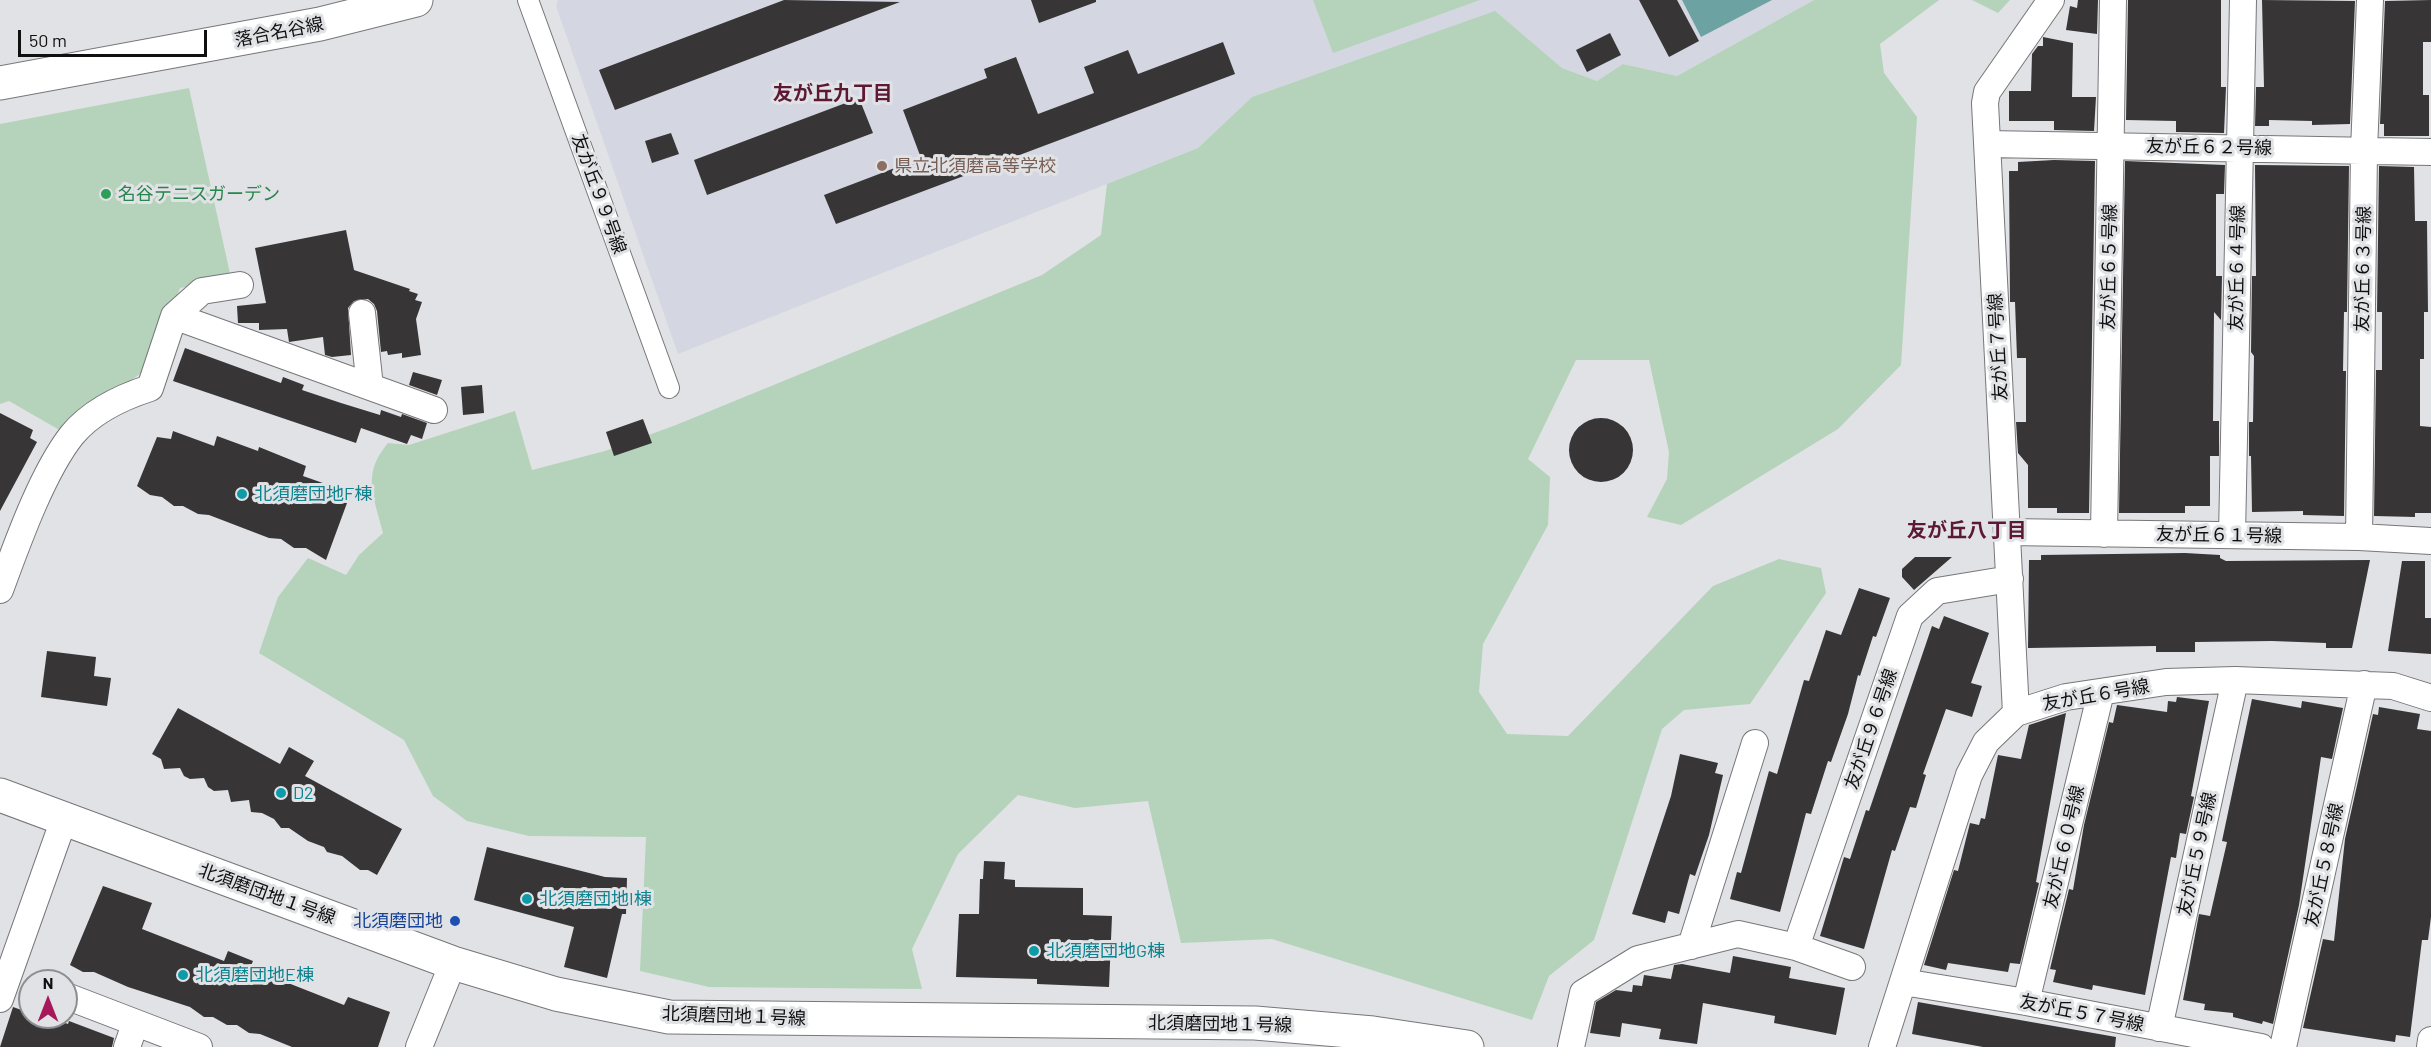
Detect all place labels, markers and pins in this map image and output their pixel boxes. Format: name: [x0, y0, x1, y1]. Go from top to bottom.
place label: 県立北須磨高等学校: [894, 155, 1056, 177]
marker: 県立北須磨高等学校: [875, 159, 889, 173]
place label: 名谷テニスガーデン: [118, 183, 280, 205]
marker: 名谷テニスガーデン: [99, 187, 113, 201]
place label: 北須磨団地F棟: [254, 483, 372, 505]
marker: 北須磨団地F棟: [235, 487, 249, 501]
place label: D2: [293, 782, 314, 804]
marker: D2: [274, 786, 288, 800]
place label: 北須磨団地I棟: [539, 888, 652, 910]
marker: 北須磨団地I棟: [520, 892, 534, 906]
place label: 北須磨団地: [353, 910, 443, 932]
marker: 北須磨団地: [448, 914, 462, 928]
place label: 北須磨団地G棟: [1046, 940, 1165, 962]
marker: 北須磨団地G棟: [1027, 944, 1041, 958]
place label: 北須磨団地E棟: [195, 964, 314, 986]
marker: 北須磨団地E棟: [176, 968, 190, 982]

